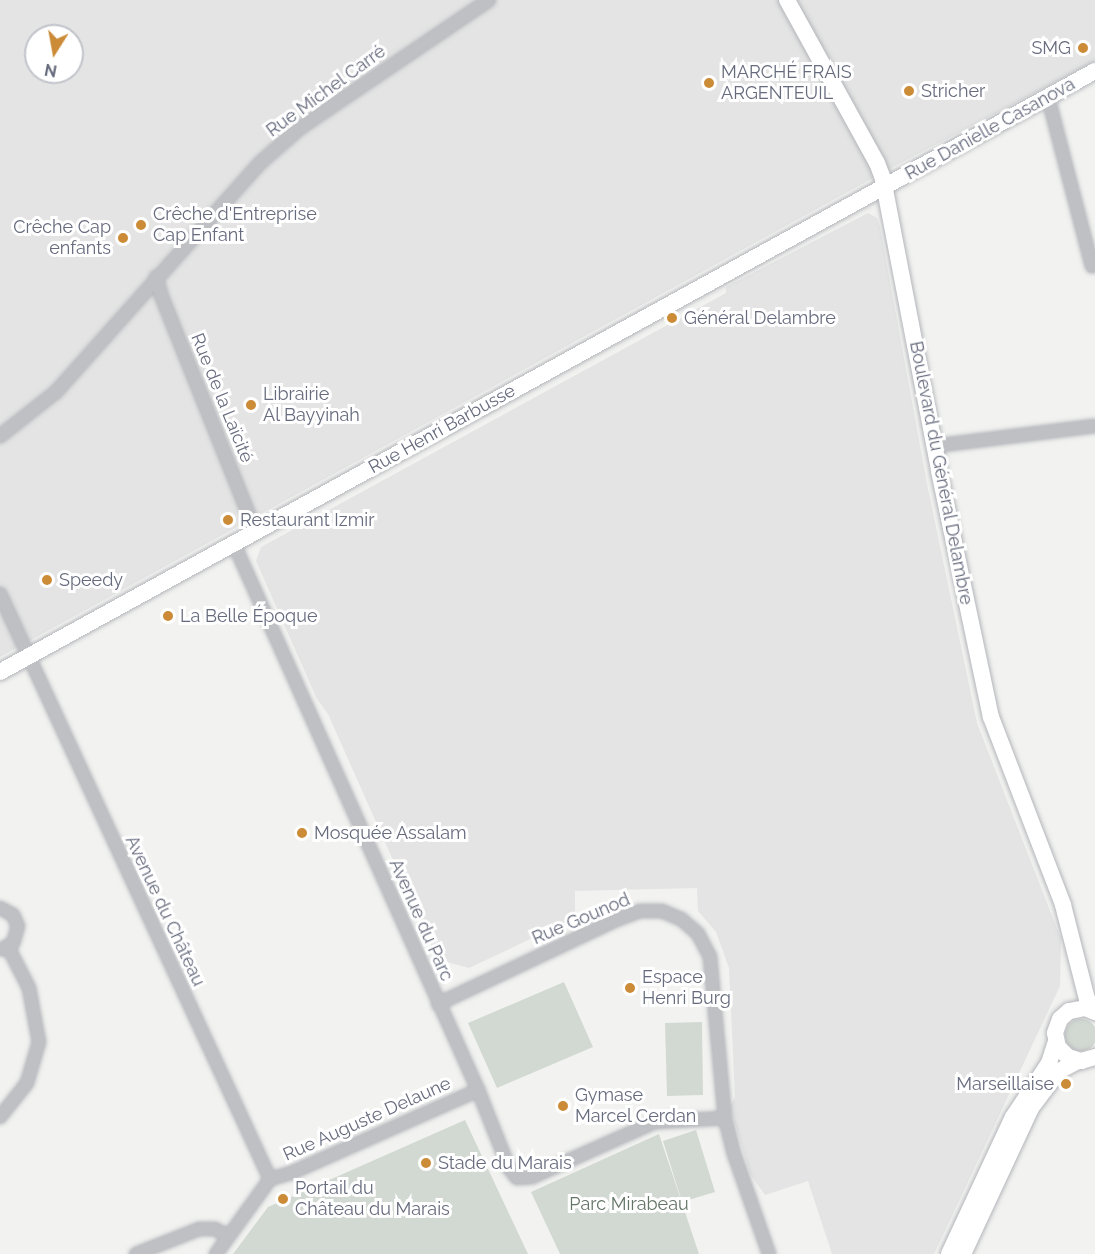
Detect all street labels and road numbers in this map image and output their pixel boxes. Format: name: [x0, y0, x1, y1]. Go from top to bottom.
street label: Rue Michel Carré: [262, 40, 390, 142]
street label: Rue Danielle Casanova: [901, 73, 1079, 185]
street label: Rue de la Laïcité: [186, 330, 258, 466]
street label: Boulevard du Général Delambre: [905, 339, 977, 607]
street label: Rue Henri Barbusse: [365, 380, 519, 478]
street label: Avenue du Château: [121, 832, 209, 990]
street label: Avenue du Parc: [384, 856, 458, 984]
street label: Rue Gounod: [529, 889, 633, 949]
street label: Rue Auguste Delaune: [280, 1072, 454, 1166]

